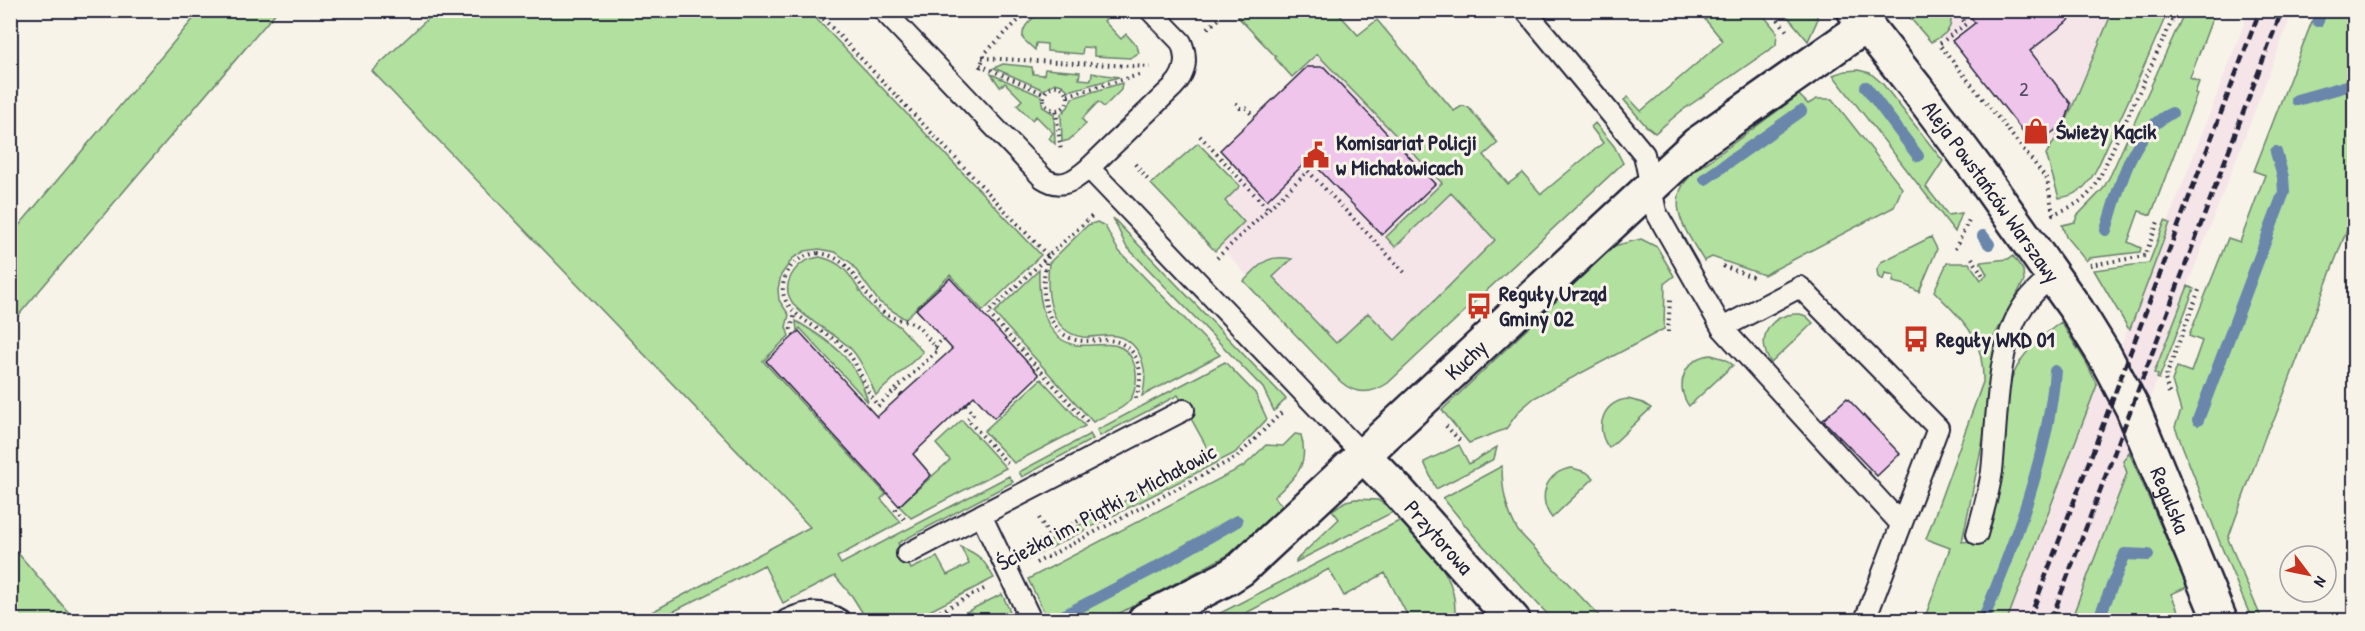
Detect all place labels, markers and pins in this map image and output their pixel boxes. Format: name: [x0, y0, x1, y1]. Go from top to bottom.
shop icon: Świeży Kącik: [2021, 116, 2051, 146]
place label: Świeży Kącik: [2056, 116, 2157, 147]
place label: Komisariat Policji w Michałowicach: [1336, 127, 1477, 182]
public building icon: Komisariat Policji w Michałowicach: [1301, 140, 1331, 170]
place label: Reguły Urząd Gminy 02: [1499, 278, 1607, 334]
bus stop icon: Reguły Urząd Gminy 02: [1464, 291, 1494, 321]
bus stop icon: Reguły WKD 01: [1901, 324, 1931, 354]
place label: Reguły WKD 01: [1936, 324, 2054, 355]

